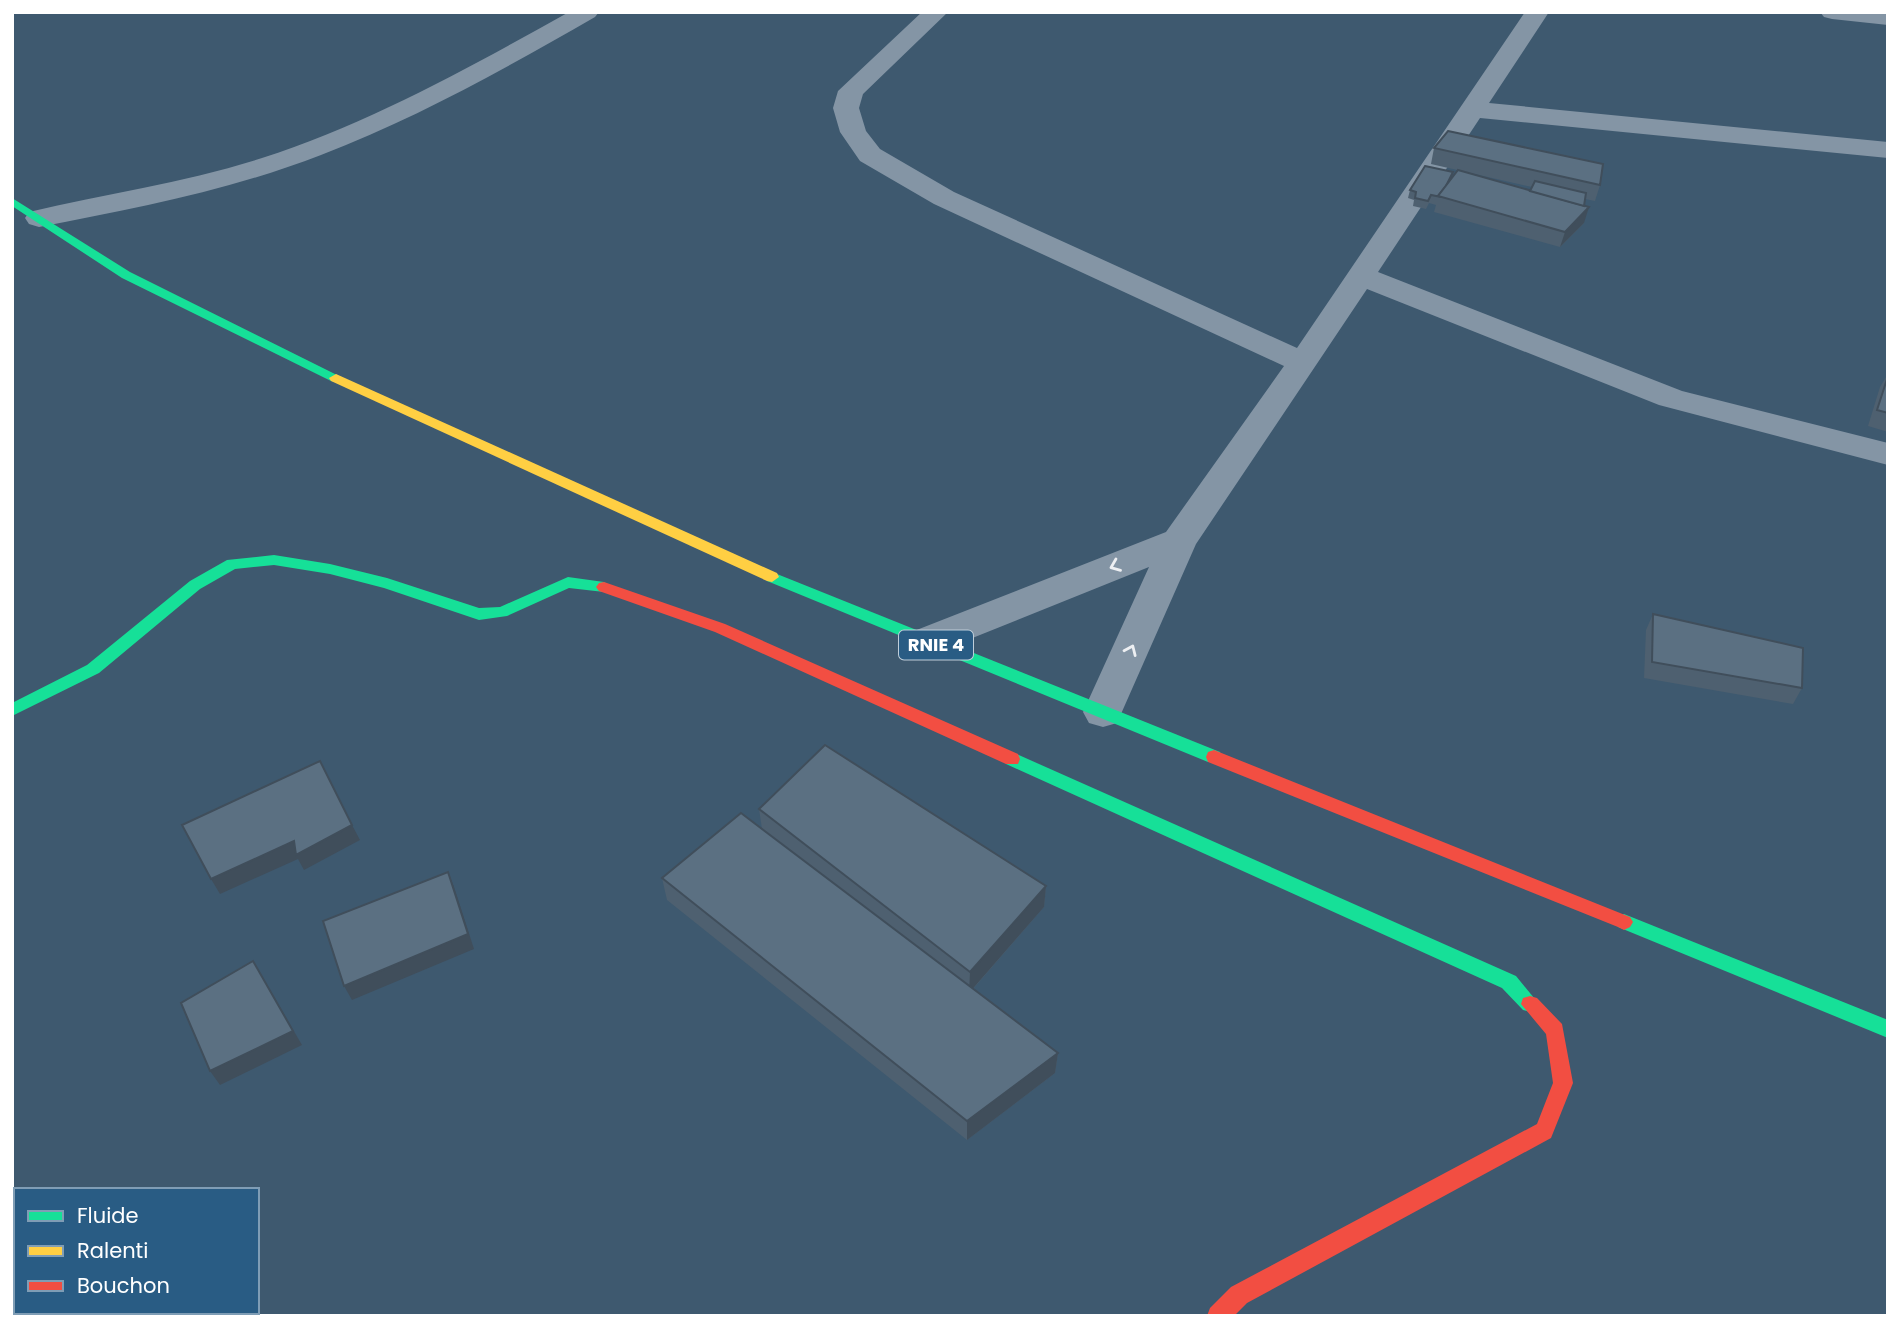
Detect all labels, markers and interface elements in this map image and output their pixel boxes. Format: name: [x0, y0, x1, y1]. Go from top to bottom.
one-way arrow: [1110, 558, 1123, 572]
road number: RNIE 4: [899, 630, 973, 660]
one-way arrow: [1122, 645, 1136, 657]
legend: [14, 1188, 259, 1314]
text: Fluide: [77, 1201, 139, 1230]
text: Ralenti: [77, 1236, 148, 1265]
text: Bouchon: [77, 1271, 170, 1300]

